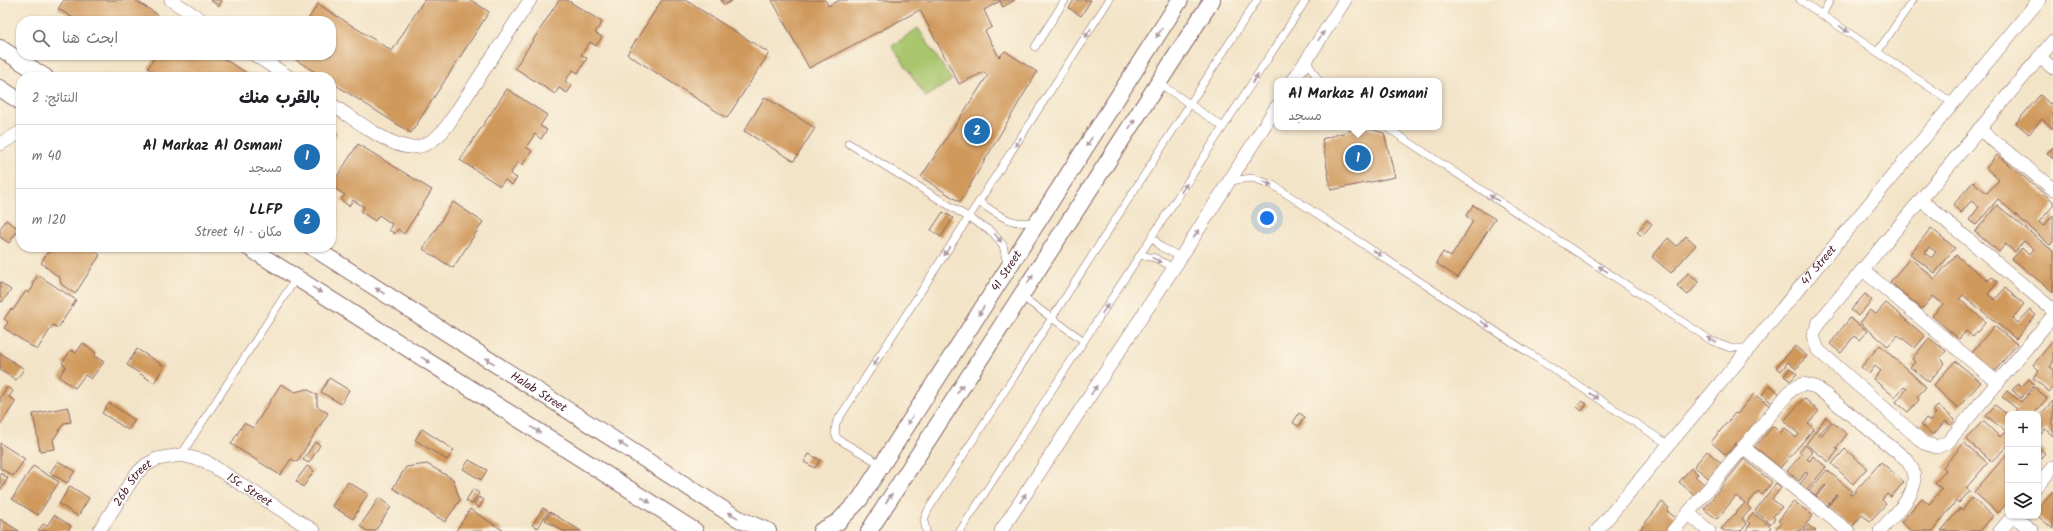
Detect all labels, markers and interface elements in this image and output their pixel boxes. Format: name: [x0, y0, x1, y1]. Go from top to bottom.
search box: [16, 16, 336, 60]
one-way arrow: [1839, 25, 1850, 33]
icon: search: [30, 27, 52, 49]
text: ابحث هنا: [62, 27, 118, 51]
one-way arrow: [1084, 28, 1092, 38]
one-way arrow: [1155, 28, 1163, 38]
one-way arrow: [1318, 30, 1325, 42]
one-way arrow: [1251, 73, 1258, 85]
popup: [1274, 78, 1442, 130]
text: Al Markaz Al Osmani: [1288, 82, 1428, 106]
text: بالقرب منك: [239, 85, 320, 112]
text: النتائج: 2: [32, 88, 78, 109]
text: مسجد: [1288, 106, 1322, 127]
pin: 2: [964, 116, 990, 146]
one-way arrow: [1128, 119, 1136, 129]
text: Al Markaz Al Osmani: [143, 134, 282, 158]
one-way arrow: [1014, 136, 1021, 148]
one-way arrow: [1085, 137, 1093, 147]
pin: 1: [1345, 143, 1371, 173]
text: 40 m: [32, 146, 61, 167]
text: 1: [305, 146, 309, 167]
text: مسجد: [249, 158, 282, 179]
one-way arrow: [1262, 180, 1274, 186]
one-way arrow: [1180, 182, 1187, 194]
one-way arrow: [1489, 194, 1499, 202]
text: LLFP: [249, 198, 282, 222]
your location: [1257, 208, 1277, 228]
text: 120 m: [32, 210, 66, 231]
text: 2: [303, 210, 311, 231]
text: مكان · 41 Street: [195, 222, 282, 243]
one-way arrow: [1192, 229, 1200, 239]
one-way arrow: [993, 233, 1002, 244]
street label: 47 Street: [1796, 240, 1841, 289]
one-way arrow: [943, 246, 951, 257]
street label: 41 Street: [986, 246, 1027, 295]
one-way arrow: [1371, 249, 1382, 257]
one-way arrow: [1152, 257, 1163, 263]
one-way arrow: [1597, 266, 1609, 273]
one-way arrow: [1027, 274, 1034, 285]
one-way arrow: [311, 287, 322, 294]
one-way arrow: [374, 287, 386, 294]
one-way arrow: [1101, 304, 1109, 314]
one-way arrow: [977, 305, 984, 316]
one-way arrow: [1480, 320, 1490, 328]
one-way arrow: [1706, 337, 1718, 344]
one-way arrow: [872, 355, 880, 366]
one-way arrow: [421, 356, 431, 364]
one-way arrow: [484, 357, 496, 364]
street label: Halab Street: [507, 366, 571, 417]
one-way arrow: [956, 383, 964, 394]
one-way arrow: [1090, 385, 1098, 395]
one-way arrow: [1588, 392, 1600, 399]
map controls: [2005, 411, 2041, 519]
button: +: [2005, 411, 2041, 447]
one-way arrow: [907, 414, 914, 426]
one-way arrow: [531, 426, 541, 434]
one-way arrow: [617, 442, 629, 449]
button: −: [2005, 447, 2041, 483]
street label: 26b Street: [108, 454, 155, 510]
street label: 15c Street: [223, 468, 276, 512]
button: layers: [2005, 483, 2041, 519]
one-way arrow: [886, 492, 893, 504]
one-way arrow: [1019, 493, 1027, 504]
one-way arrow: [640, 496, 652, 503]
one-way arrow: [727, 512, 739, 519]

